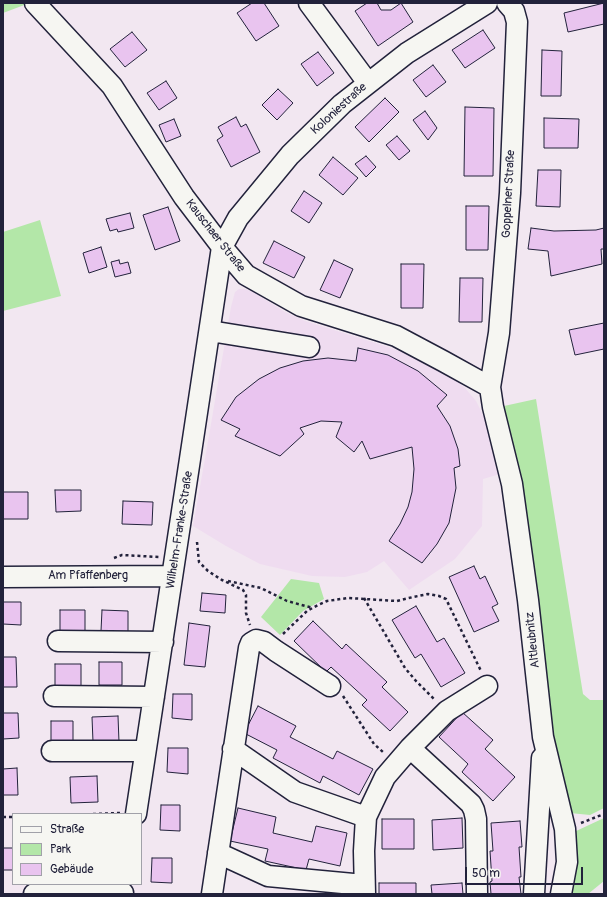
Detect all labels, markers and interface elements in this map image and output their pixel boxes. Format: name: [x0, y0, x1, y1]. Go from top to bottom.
street label: Koloniestraße: [308, 80, 370, 138]
street label: Goppelner Straße: [499, 149, 519, 239]
street label: Kauschaer Straße: [182, 197, 248, 275]
street label: Wilhelm-Franke-Straße: [164, 470, 196, 590]
street label: Am Pfaffenberg: [48, 569, 128, 583]
street label: Altleubnitz: [523, 611, 543, 669]
legend: [12, 813, 142, 885]
text: Straße: [50, 822, 84, 837]
text: Park: [50, 842, 71, 857]
scale bar: [467, 859, 585, 885]
text: Gebäude: [50, 862, 93, 877]
text: 50 m: [472, 866, 500, 881]

